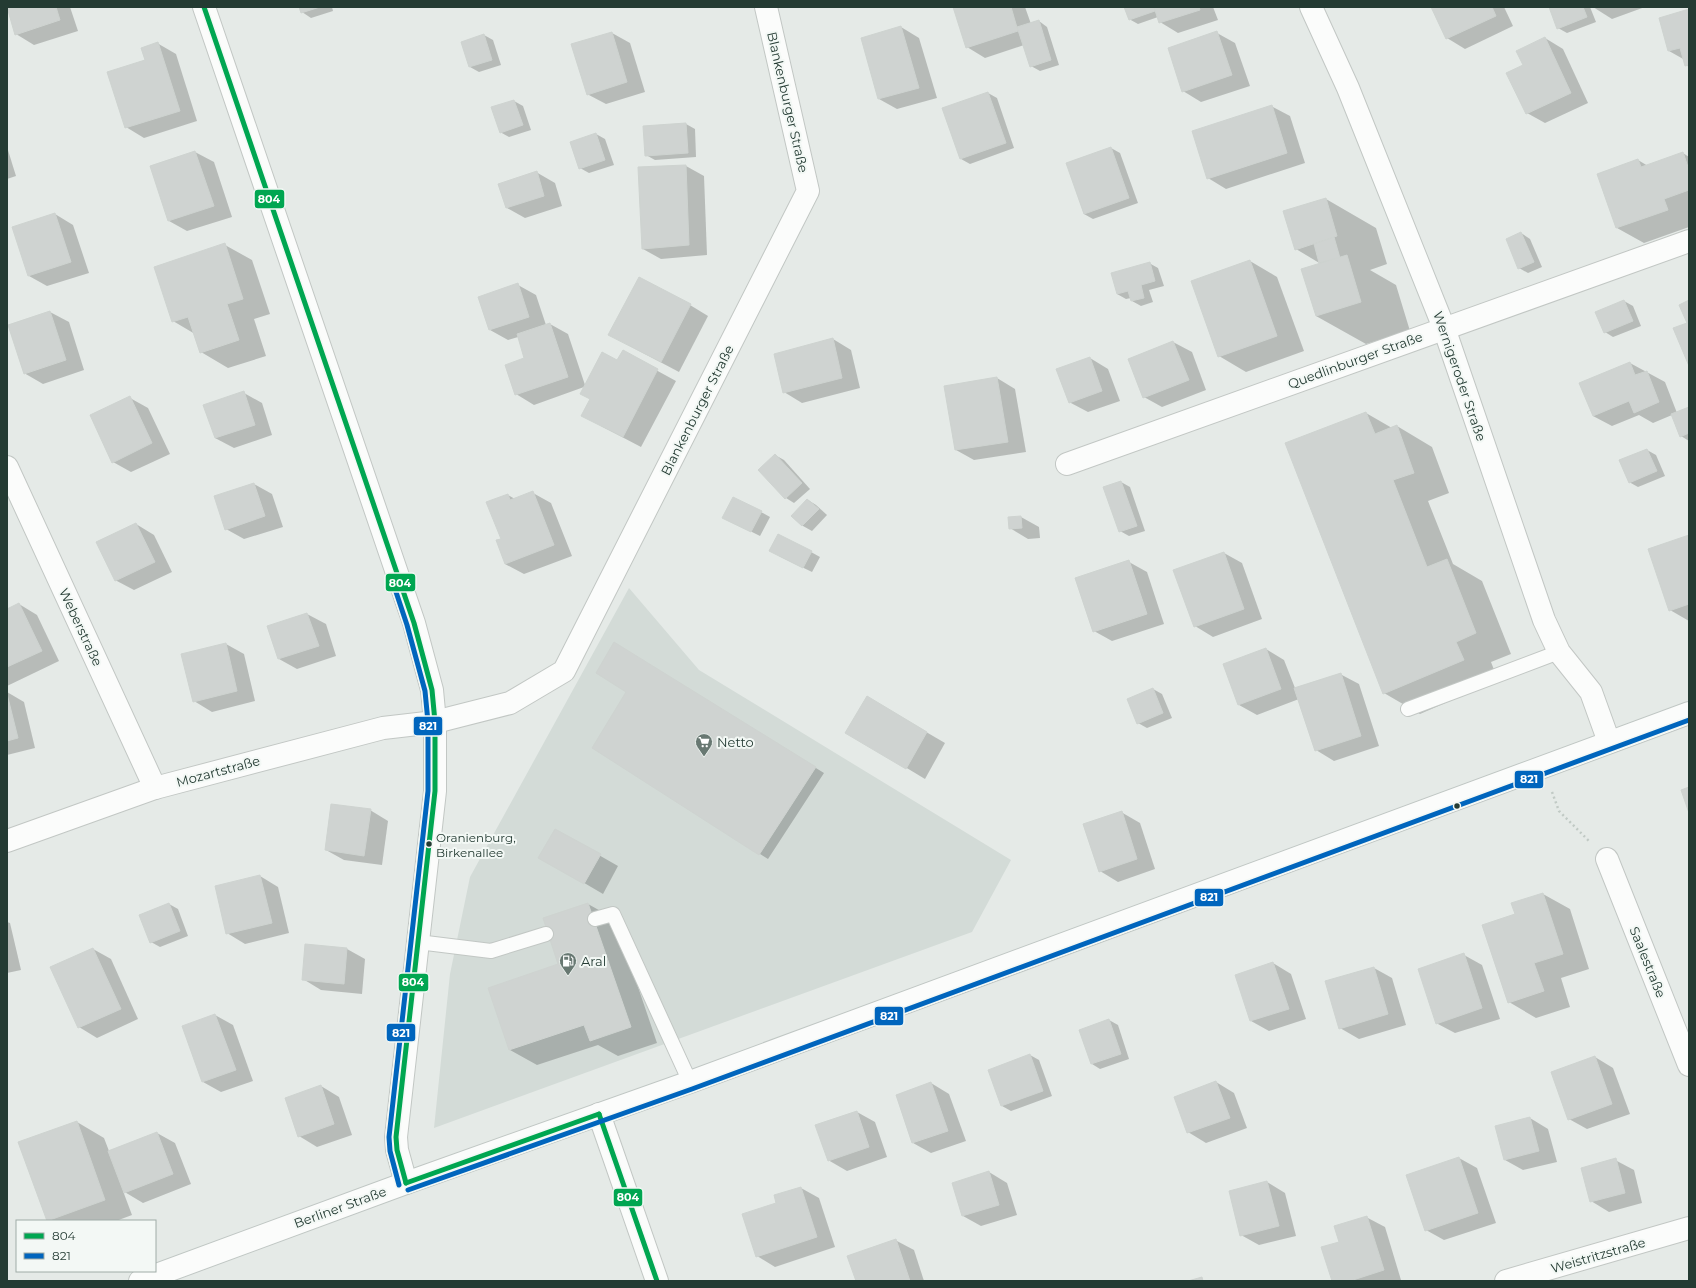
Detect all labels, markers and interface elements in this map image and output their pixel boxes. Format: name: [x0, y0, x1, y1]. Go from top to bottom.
street label: Blankenburger Straße: [764, 30, 812, 174]
line badge: 804: [254, 189, 285, 209]
text: 804: [258, 192, 281, 206]
street label: Wernigeroder Straße: [1430, 309, 1490, 443]
street label: Quedlinburger Straße: [1285, 328, 1425, 392]
street label: Blankenburger Straße: [657, 342, 737, 478]
line badge: 804: [385, 573, 416, 592]
text: 804: [389, 576, 412, 590]
street label: Weberstraße: [56, 586, 106, 669]
line badge: 821: [413, 716, 443, 736]
text: 821: [419, 719, 437, 733]
supermarket icon: Netto: [694, 732, 714, 757]
place label: Netto: [717, 734, 754, 750]
street label: Mozartstraße: [174, 752, 262, 790]
line badge: 821: [1514, 770, 1544, 789]
text: 821: [1520, 772, 1538, 786]
unlabelled marker: [1452, 801, 1462, 811]
place label: Oranienburg, Birkenallee: [436, 830, 516, 860]
marker: Oranienburg, Birkenallee: [424, 839, 434, 849]
line badge: 821: [1194, 888, 1224, 907]
text: 821: [1200, 890, 1218, 904]
street label: Saalestraße: [1626, 924, 1670, 1000]
fuel station icon: Aral: [558, 951, 578, 976]
place label: Aral: [581, 953, 606, 969]
line badge: 804: [398, 973, 429, 992]
text: 804: [402, 975, 425, 989]
line badge: 821: [874, 1006, 904, 1026]
text: 821: [880, 1009, 898, 1023]
line badge: 821: [386, 1023, 416, 1042]
text: 821: [392, 1026, 410, 1040]
street label: Berliner Straße: [292, 1183, 389, 1231]
line badge: 804: [613, 1188, 643, 1207]
text: 804: [617, 1190, 640, 1204]
legend: [16, 1220, 156, 1272]
text: 804: [52, 1228, 76, 1243]
street label: Weistritzstraße: [1549, 1234, 1647, 1276]
text: 821: [52, 1248, 71, 1263]

